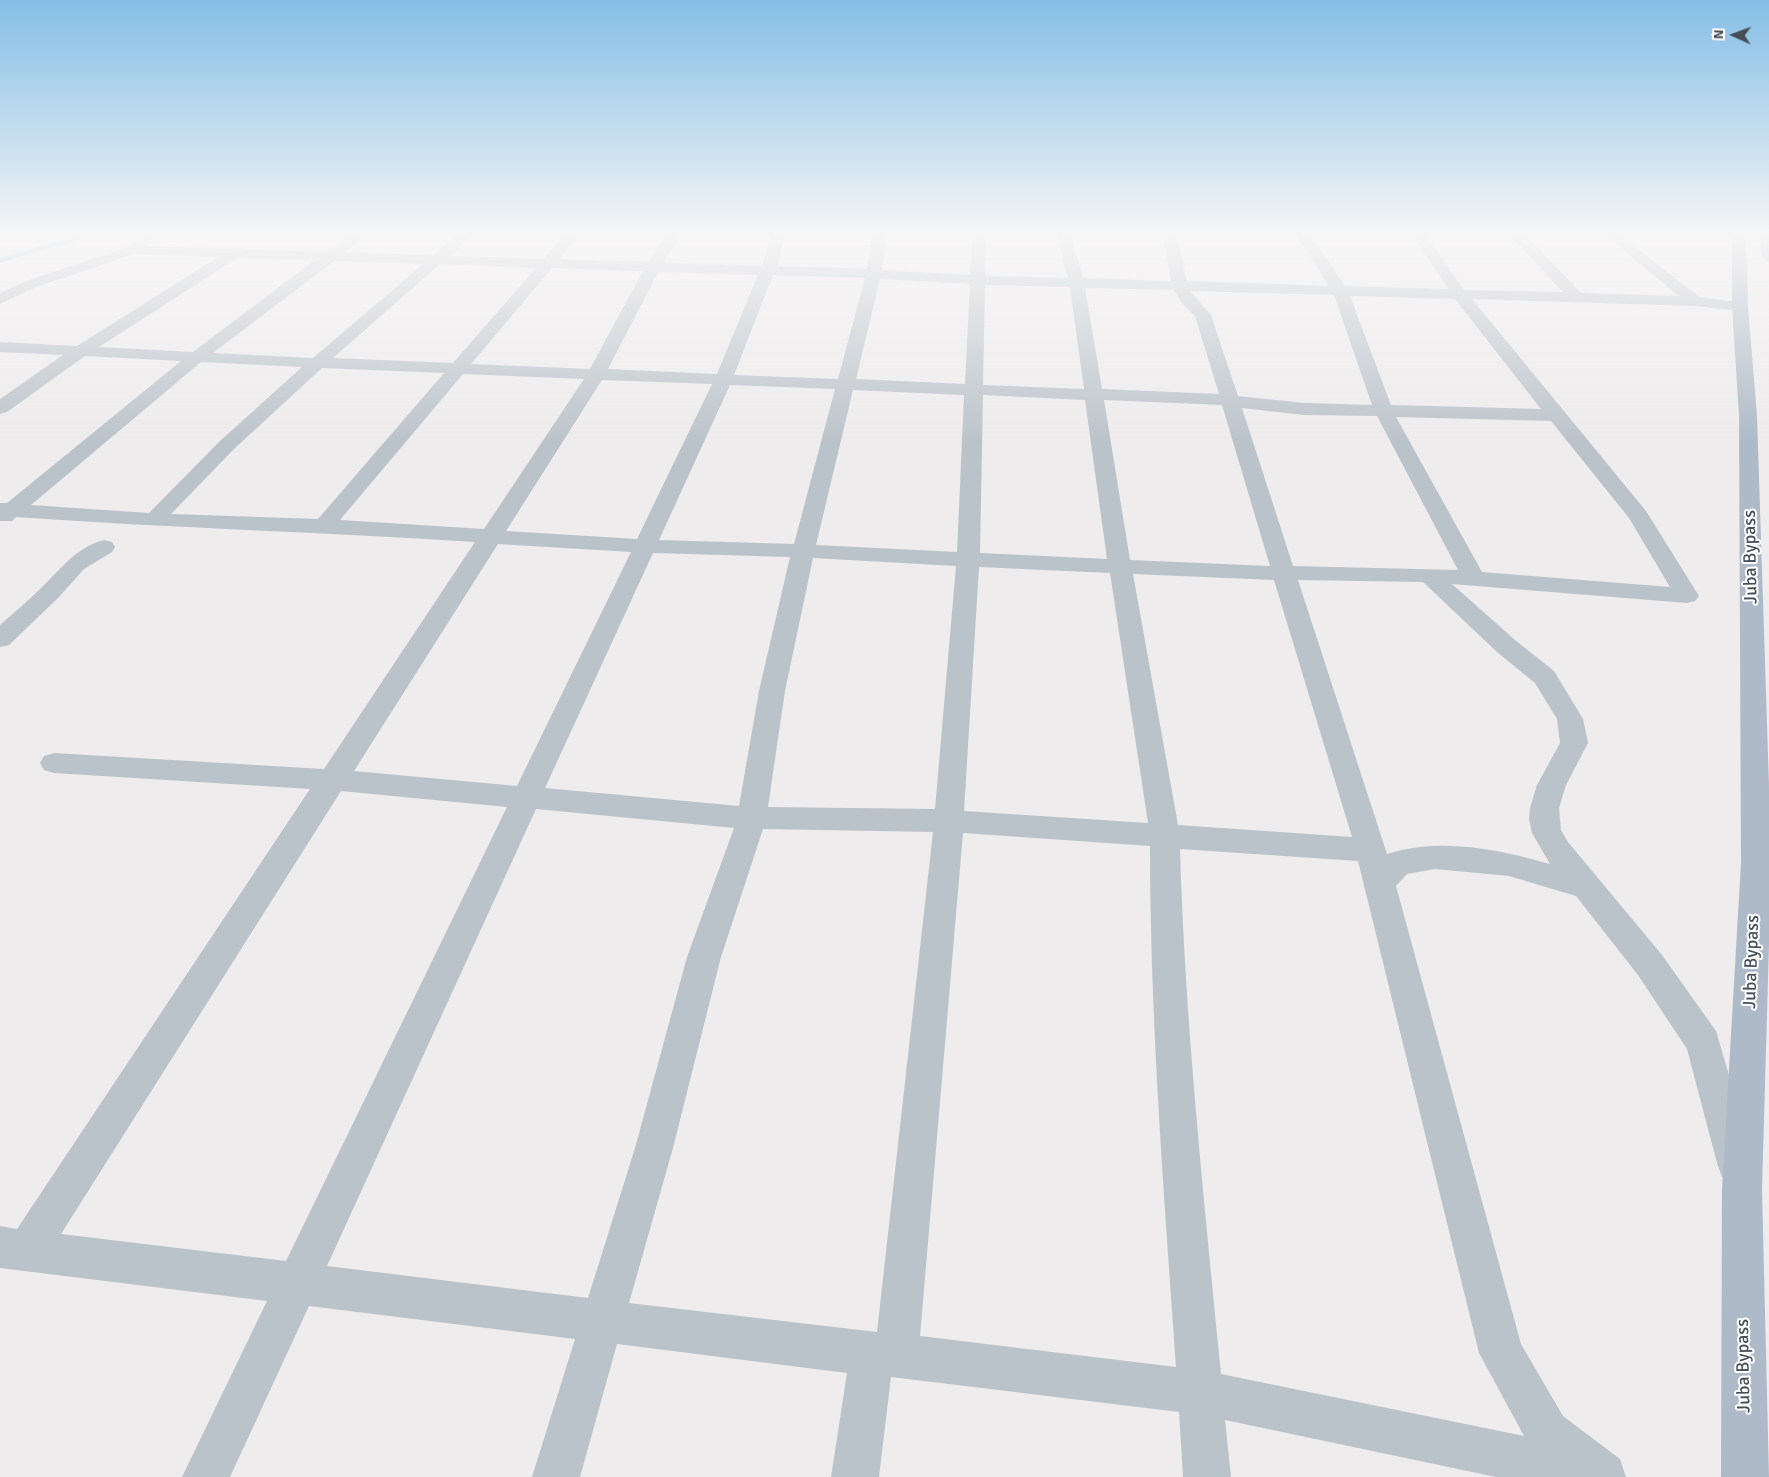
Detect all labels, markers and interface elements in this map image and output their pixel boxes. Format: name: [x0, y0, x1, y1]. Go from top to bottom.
north arrow: [1709, 10, 1759, 60]
text: N: [1710, 29, 1727, 40]
street label: Juba Bypass: [1739, 510, 1763, 604]
street label: Juba Bypass: [1740, 915, 1764, 1009]
street label: Juba Bypass: [1732, 1319, 1756, 1413]

